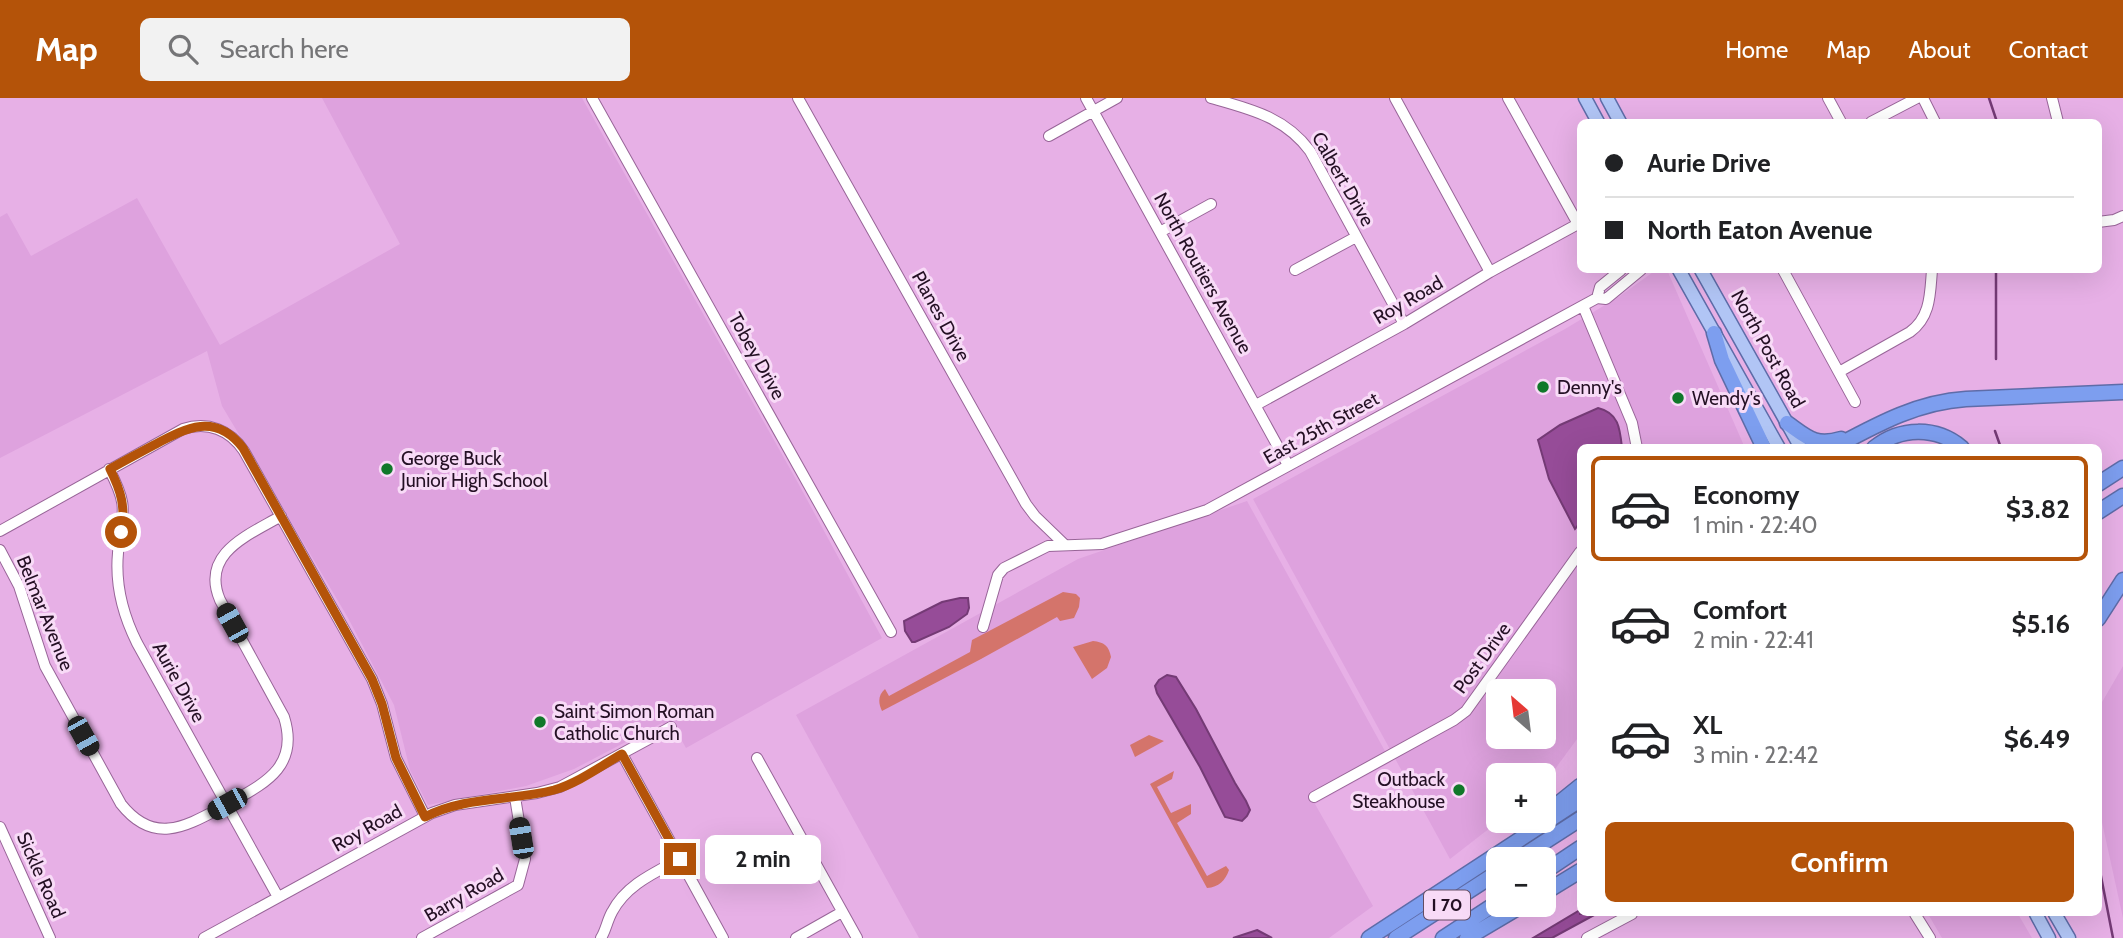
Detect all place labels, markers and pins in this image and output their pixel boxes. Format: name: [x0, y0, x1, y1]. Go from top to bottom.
place label: Denny's: [1557, 376, 1622, 399]
marker: Denny's: [1535, 379, 1551, 395]
place label: Wendy's: [1692, 387, 1761, 410]
marker: Wendy's: [1670, 390, 1686, 406]
place label: George Buck Junior High School: [400, 447, 548, 492]
marker: George Buck Junior High School: [379, 461, 395, 477]
place label: Saint Simon Roman Catholic Church: [554, 700, 714, 745]
marker: Saint Simon Roman Catholic Church: [532, 714, 548, 730]
place label: Outback Steakhouse: [1352, 768, 1445, 813]
marker: Outback Steakhouse: [1451, 782, 1467, 798]

